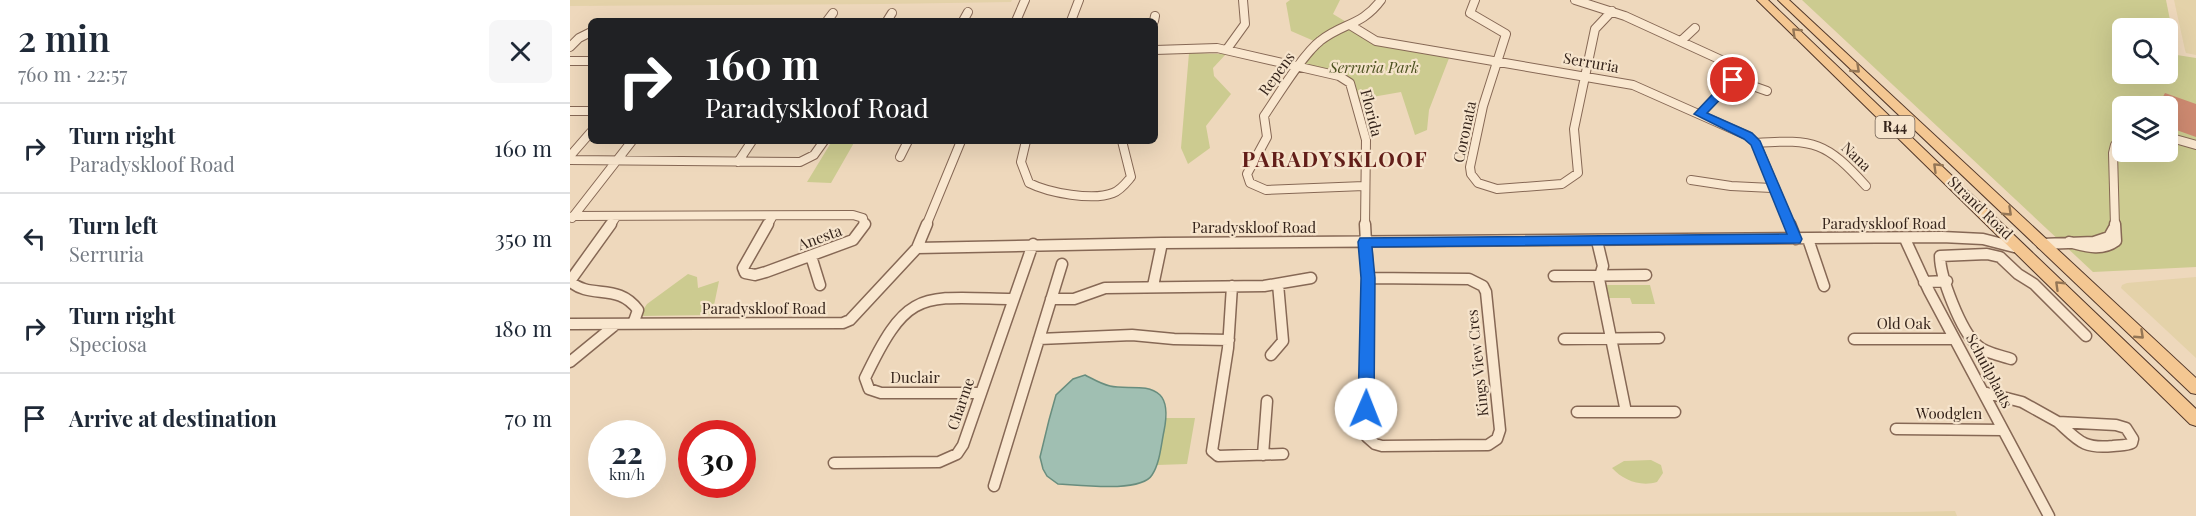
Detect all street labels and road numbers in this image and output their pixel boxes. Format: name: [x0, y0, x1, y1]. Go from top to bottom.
street label: Serruria: [1562, 47, 1621, 77]
street label: Repens: [1254, 48, 1299, 99]
street label: Florida: [1356, 87, 1388, 139]
street label: Coronata: [1448, 99, 1480, 164]
road number: R44: [1876, 116, 1914, 138]
street label: Nana: [1837, 137, 1876, 176]
street label: Strand Road: [1944, 171, 2018, 244]
street label: Paradyskloof Road: [1822, 213, 1946, 233]
street label: Paradyskloof Road: [1192, 217, 1316, 237]
street label: Anesta: [794, 220, 845, 255]
street label: Paradyskloof Road: [702, 298, 826, 318]
street label: Kings View Cres: [1461, 309, 1493, 418]
street label: Old Oak: [1877, 313, 1932, 333]
street label: Schuilplaats: [1962, 330, 2018, 411]
street label: Duclair: [890, 367, 940, 387]
street label: Charme: [942, 375, 978, 433]
street label: Woodglen: [1915, 403, 1982, 423]

